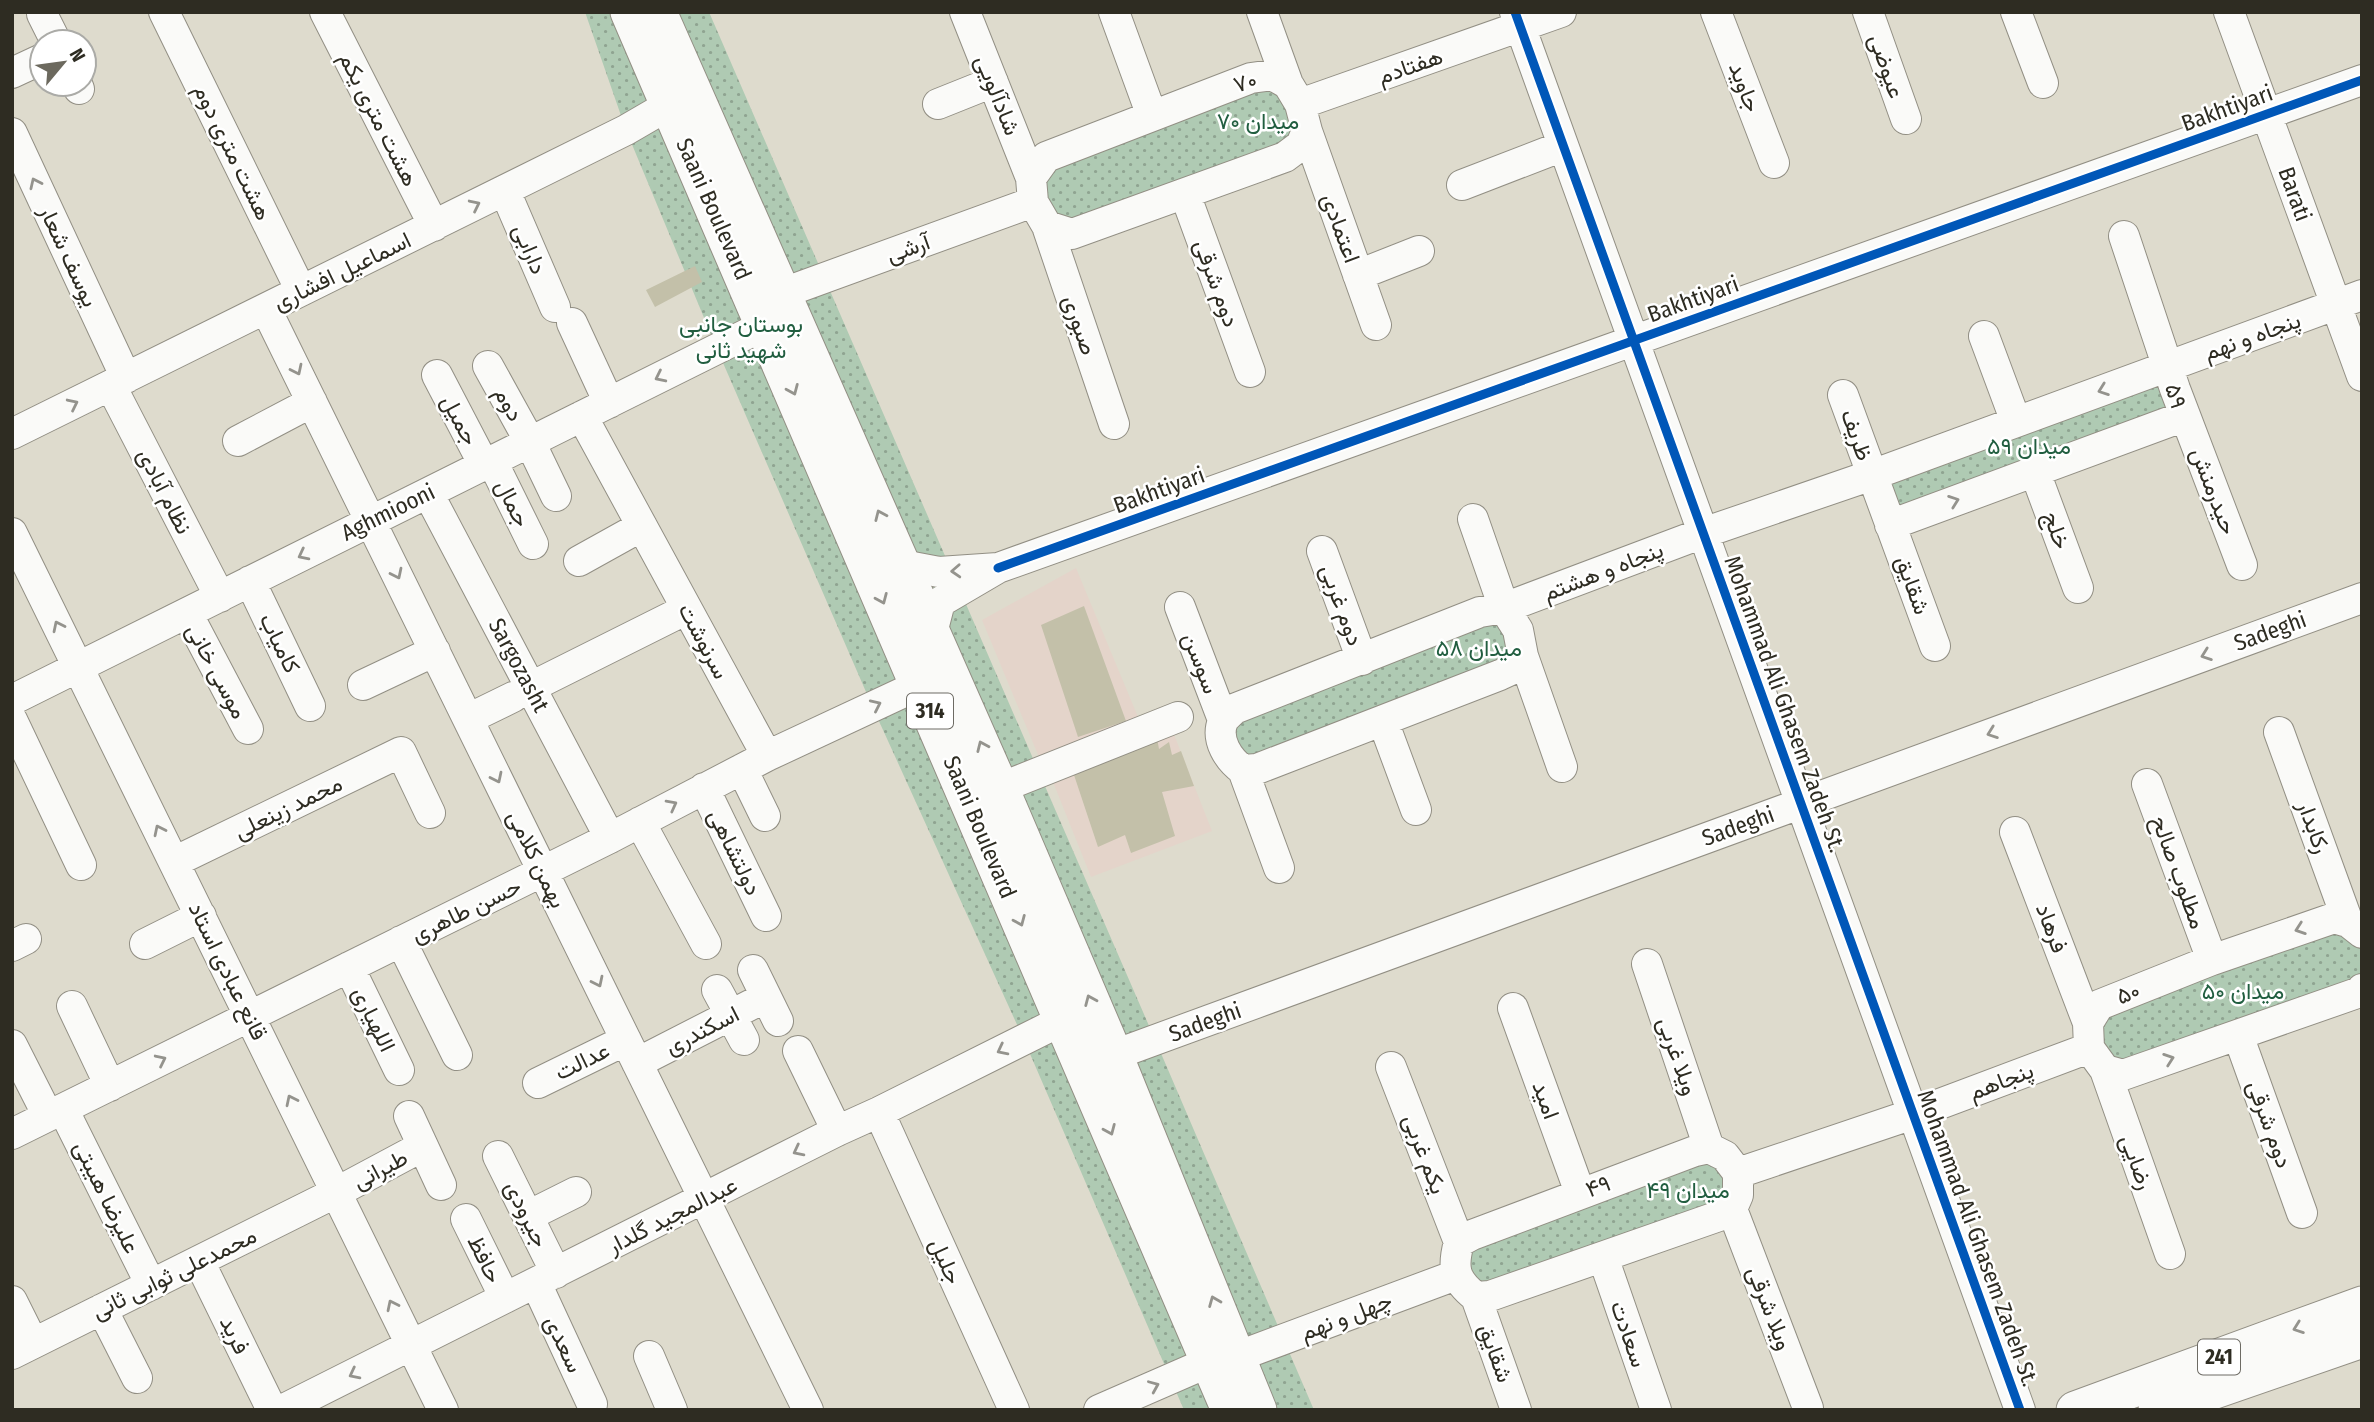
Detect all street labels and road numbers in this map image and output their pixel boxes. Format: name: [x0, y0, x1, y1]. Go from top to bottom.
street label: عیوضی: [1862, 30, 1911, 102]
street label: هفتادم: [1374, 42, 1447, 91]
street label: هشت متری یکم: [332, 47, 425, 191]
street label: شادآلویی: [968, 51, 1027, 140]
street label: جاوید: [1723, 58, 1767, 116]
street label: ۷۰: [1230, 65, 1260, 99]
street label: هشت متری دوم: [187, 79, 278, 225]
street label: Bakhtiyari: [2178, 79, 2276, 137]
street label: Saani Boulevard: [670, 134, 758, 284]
street label: Barati: [2272, 163, 2318, 225]
street label: اعتمادی: [1316, 189, 1366, 267]
street label: یوسف شعار: [32, 200, 105, 312]
street label: دارابی: [506, 220, 553, 279]
street label: اسماعیل افشاری: [268, 226, 416, 317]
street label: آرشی: [882, 227, 936, 270]
street label: دوم شرقی: [1187, 235, 1246, 331]
street label: Bakhtiyari: [1644, 270, 1742, 328]
street label: صبوری: [1056, 291, 1103, 359]
street label: پنجاه و نهم: [2200, 306, 2305, 368]
street label: ۵۹: [2159, 380, 2193, 412]
street label: دوم: [487, 382, 530, 427]
street label: جمیل: [435, 390, 485, 450]
street label: ظریف: [1834, 406, 1879, 465]
street label: نظام آبادی: [131, 443, 198, 539]
street label: حیدرمنش: [2184, 444, 2243, 539]
street label: Bakhtiyari: [1110, 461, 1208, 519]
street label: جمال: [488, 475, 537, 532]
street label: Aghmiooni: [337, 477, 439, 547]
street label: خلج: [2035, 507, 2077, 554]
street label: پنجاه و هشتم: [1539, 535, 1668, 609]
street label: Mohammad Ali Ghasem Zadeh St.: [1718, 552, 1852, 856]
street label: شقایق: [1889, 552, 1937, 618]
street label: دوم غربی: [1313, 561, 1370, 650]
street label: سرنوشت: [672, 598, 736, 684]
street label: Sadeghi: [2230, 605, 2310, 657]
street label: کامیاب: [254, 609, 306, 677]
street label: Sargozasht: [483, 613, 556, 717]
street label: موسی خانی: [179, 619, 254, 724]
street label: سوسن: [1176, 629, 1225, 698]
road number: 314: [907, 694, 953, 728]
street label: Saani Boulevard: [937, 752, 1023, 902]
street label: محمد زینعلی: [229, 769, 347, 846]
street label: رکابدار: [2290, 796, 2336, 858]
street label: Sadeghi: [1698, 800, 1778, 852]
street label: دولتشاهی: [702, 804, 768, 900]
street label: بهمن کلامی: [500, 806, 573, 913]
street label: مطلوب صالح: [2144, 812, 2212, 933]
street label: حسن طاهری: [406, 871, 526, 950]
street label: قانع عبادی استاد: [181, 897, 274, 1046]
street label: فرهاد: [2029, 899, 2074, 957]
street label: ۵۰: [2112, 976, 2144, 1010]
street label: اللهیاری: [345, 982, 402, 1057]
street label: Sadeghi: [1165, 996, 1245, 1048]
street label: اسکندری: [660, 1000, 744, 1061]
street label: ویلا غربی: [1651, 1013, 1704, 1099]
street label: عدالت: [550, 1036, 614, 1086]
street label: پنجاهم: [1965, 1056, 2038, 1108]
street label: دوم شرقی: [2240, 1076, 2299, 1172]
street label: امید: [1526, 1077, 1566, 1123]
street label: Mohammad Ali Ghasem Zadeh St.: [1911, 1086, 2045, 1390]
street label: یکم غربی: [1396, 1110, 1453, 1198]
street label: رضایی: [2113, 1131, 2160, 1194]
street label: علیرضا هیبتی: [67, 1136, 146, 1258]
street label: طیرانی: [348, 1143, 413, 1196]
street label: ۴۹: [1582, 1169, 1614, 1203]
street label: عبدالمجید گلدار: [602, 1170, 742, 1261]
street label: جیرودی: [498, 1176, 555, 1252]
street label: محمدعلی ثوابی ثانی: [87, 1221, 261, 1326]
street label: حافظ: [462, 1231, 508, 1287]
street label: جلیل: [924, 1234, 968, 1288]
street label: ویلا شرقی: [1740, 1262, 1799, 1354]
street label: چهل و نهم: [1296, 1286, 1397, 1348]
street label: سعادت: [1605, 1297, 1653, 1371]
street label: فرید: [213, 1311, 256, 1359]
street label: سعدی: [539, 1311, 589, 1377]
street label: شقایق: [1472, 1320, 1520, 1386]
road number: 241: [2198, 1340, 2240, 1374]

